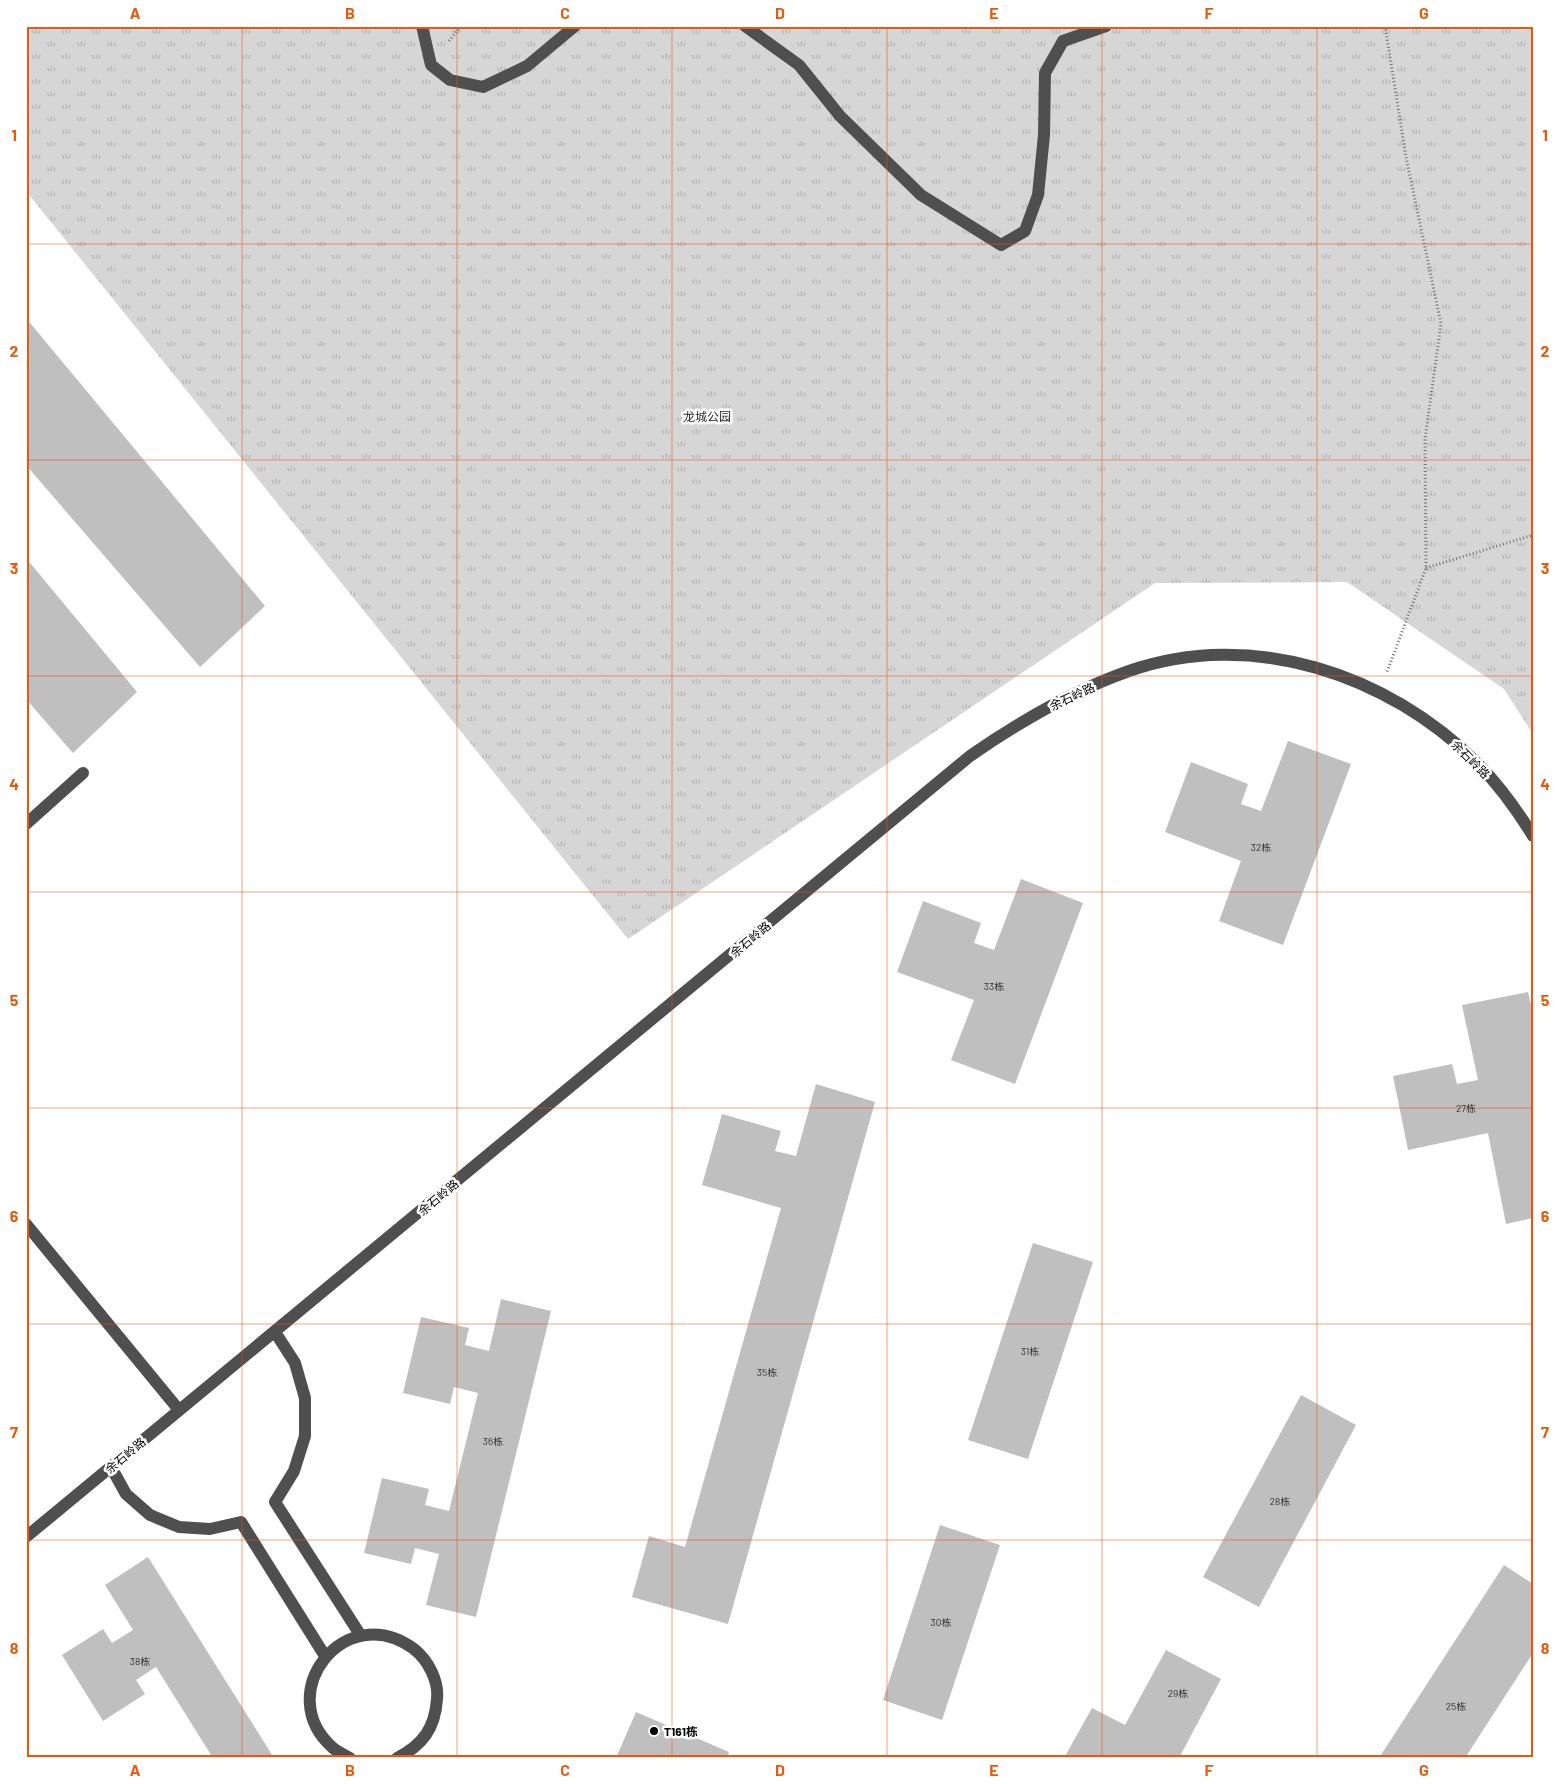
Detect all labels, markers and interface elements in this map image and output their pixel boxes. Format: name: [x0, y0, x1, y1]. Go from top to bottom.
text: A: [130, 3, 141, 22]
text: B: [345, 3, 355, 22]
text: C: [560, 3, 570, 22]
text: D: [775, 3, 785, 22]
text: E: [989, 3, 999, 22]
text: F: [1205, 3, 1214, 22]
text: G: [1419, 3, 1429, 22]
text: 1: [11, 125, 17, 144]
text: 1: [1542, 125, 1548, 144]
text: 2: [10, 341, 19, 360]
text: 2: [1541, 341, 1550, 360]
park label: 龙城公园: [683, 409, 731, 423]
text: 3: [10, 558, 18, 577]
text: 3: [1541, 558, 1549, 577]
street label: 余石岭路: [1047, 680, 1097, 712]
street label: 余石岭路: [1449, 737, 1493, 781]
text: 4: [9, 774, 19, 793]
text: 4: [1540, 774, 1550, 793]
house number: 32栋: [1251, 841, 1271, 853]
street label: 余石岭路: [727, 918, 773, 960]
house number: 33栋: [984, 980, 1004, 992]
text: 5: [10, 990, 19, 1009]
text: 5: [1541, 990, 1550, 1009]
house number: 27栋: [1456, 1102, 1476, 1114]
street label: 余石岭路: [415, 1176, 461, 1218]
text: 6: [10, 1206, 19, 1225]
text: 6: [1541, 1206, 1550, 1225]
house number: 31栋: [1021, 1345, 1039, 1357]
house number: 35栋: [757, 1366, 777, 1378]
text: 7: [10, 1422, 18, 1441]
text: 7: [1541, 1422, 1549, 1441]
street label: 余石岭路: [102, 1434, 148, 1476]
house number: 36栋: [483, 1435, 503, 1447]
house number: 28栋: [1270, 1495, 1290, 1507]
house number: 30栋: [931, 1616, 951, 1628]
text: 8: [10, 1638, 19, 1657]
text: 8: [1541, 1638, 1550, 1657]
house number: 38栋: [130, 1655, 150, 1667]
house number: 29栋: [1168, 1687, 1188, 1699]
house number: 25栋: [1446, 1700, 1466, 1712]
place label: T161栋: [664, 1724, 698, 1738]
marker: T161栋: [648, 1725, 660, 1737]
text: A: [130, 1760, 141, 1779]
text: B: [345, 1760, 355, 1779]
text: C: [560, 1760, 570, 1779]
text: D: [775, 1760, 785, 1779]
text: E: [989, 1760, 999, 1779]
text: F: [1205, 1760, 1214, 1779]
text: G: [1419, 1760, 1429, 1779]

